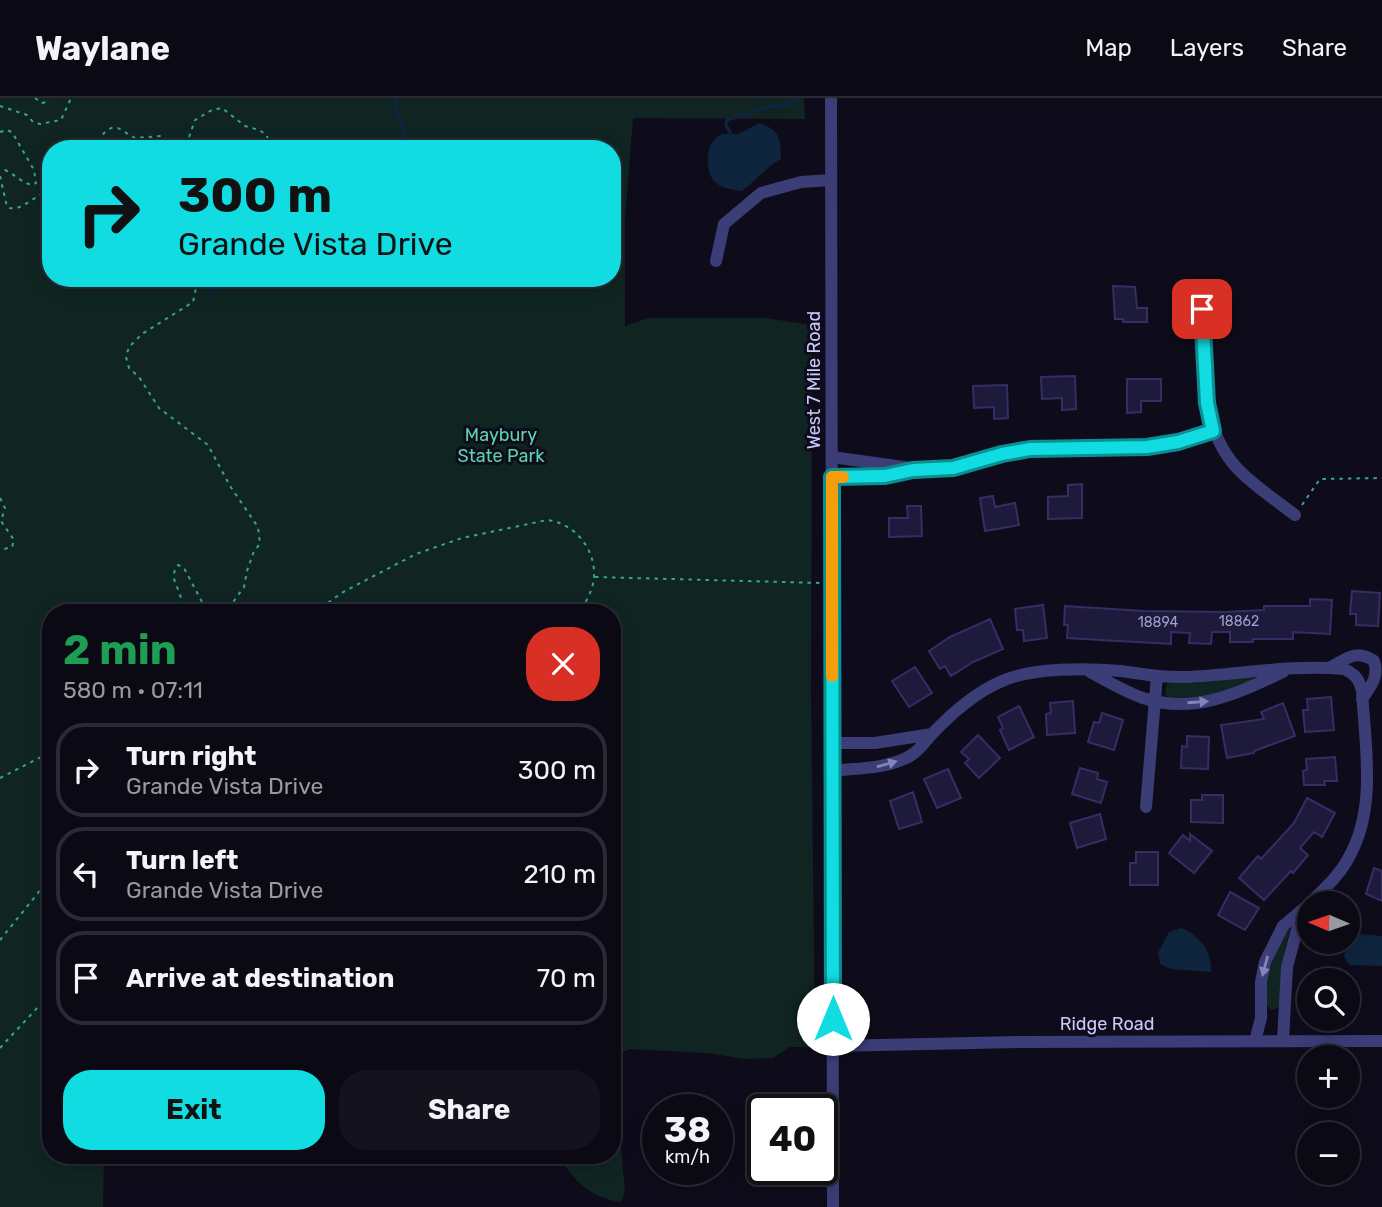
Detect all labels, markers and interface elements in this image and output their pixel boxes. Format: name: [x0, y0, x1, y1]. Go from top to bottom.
text: Waylane: [35, 29, 170, 68]
text: Map: [1085, 34, 1132, 62]
text: Layers: [1170, 34, 1244, 62]
text: Share: [1282, 34, 1347, 62]
text: 300 m: [178, 166, 332, 224]
icon: right: [63, 168, 154, 259]
text: Grande Vista Drive: [178, 225, 453, 263]
pin: [1172, 279, 1232, 339]
icon: arrive: [1183, 290, 1221, 328]
street label: West 7 Mile Road: [803, 311, 825, 449]
park label: Maybury State Park: [457, 424, 545, 467]
house number: 18862: [1219, 613, 1259, 630]
house number: 18894: [1138, 614, 1179, 631]
text: 2 min: [63, 625, 177, 675]
button: close: [526, 627, 600, 701]
text: 580 m · 07:11: [63, 676, 203, 704]
one-way arrow: [1187, 697, 1209, 708]
text: Turn right: [126, 741, 256, 772]
icon: right: [67, 751, 105, 789]
text: 300 m: [518, 755, 596, 786]
one-way arrow: [877, 758, 898, 768]
text: Grande Vista Drive: [126, 772, 323, 800]
text: Turn left: [126, 845, 238, 876]
icon: left: [67, 855, 105, 893]
text: 210 m: [524, 859, 596, 890]
text: Grande Vista Drive: [126, 876, 323, 904]
north arrow: [1297, 891, 1360, 954]
map controls: [1297, 891, 1360, 1185]
one-way arrow: [1260, 955, 1270, 976]
icon: arrive: [67, 959, 105, 997]
text: Arrive at destination: [126, 963, 394, 994]
text: 70 m: [537, 963, 596, 994]
button: search: [1297, 968, 1360, 1031]
position arrow: [796, 982, 870, 1056]
street label: Ridge Road: [1060, 1013, 1154, 1035]
button: +: [1297, 1045, 1360, 1108]
button: Exit: [63, 1070, 325, 1150]
button: Share: [339, 1070, 600, 1150]
speed limit sign: 40: [747, 1094, 838, 1185]
text: 38: [664, 1109, 711, 1151]
button: −: [1297, 1122, 1360, 1185]
text: km/h: [665, 1146, 710, 1168]

